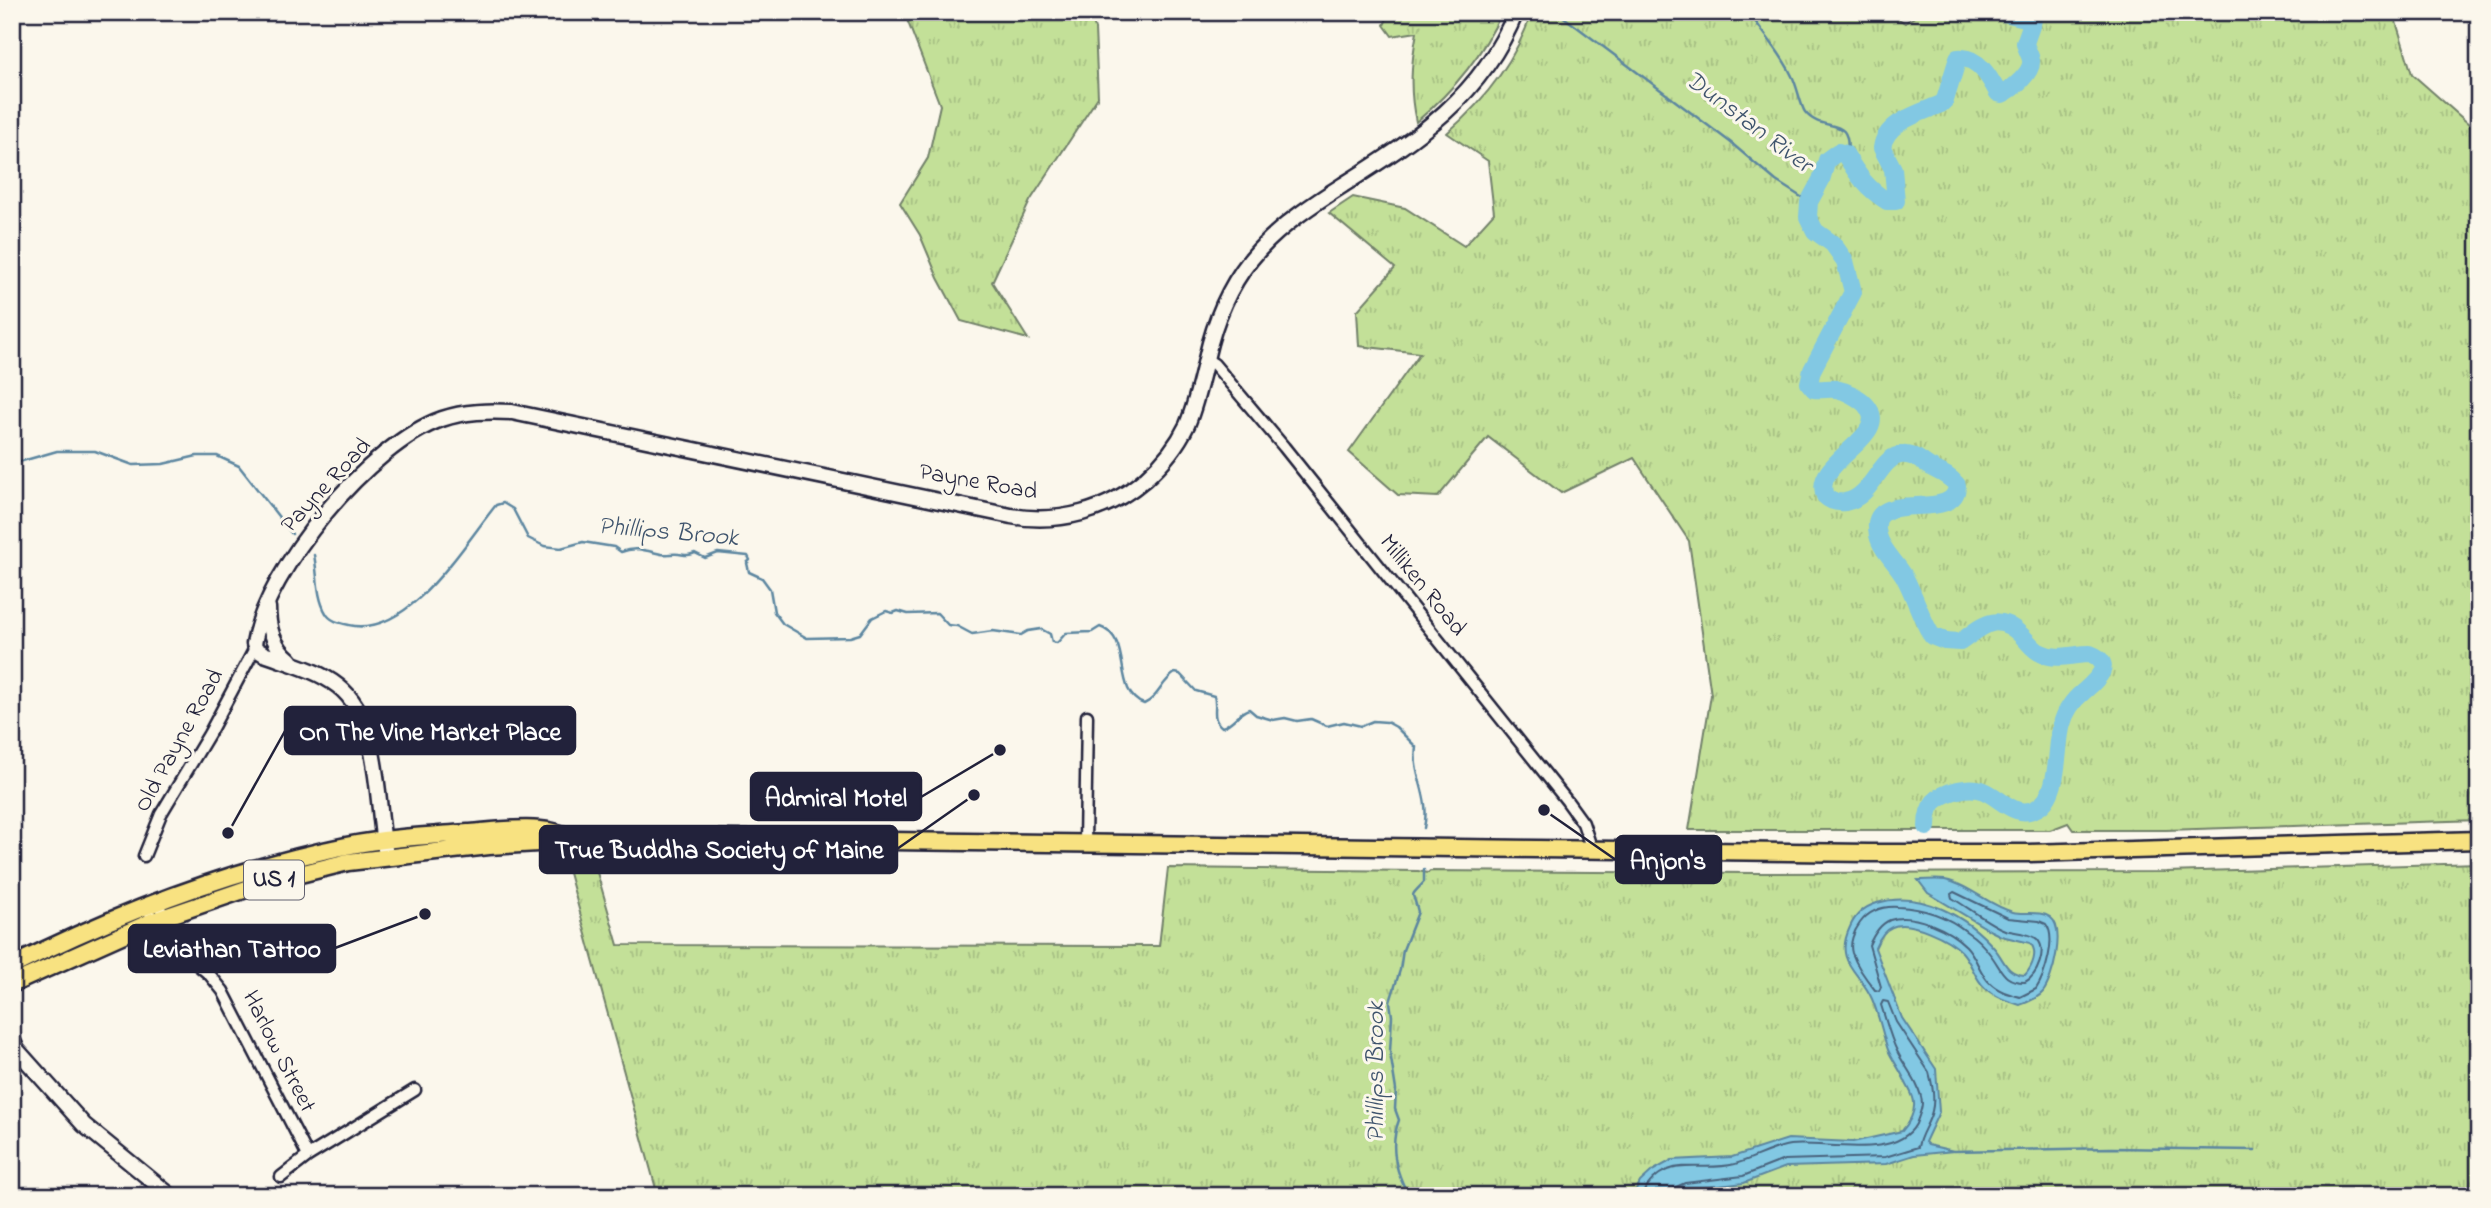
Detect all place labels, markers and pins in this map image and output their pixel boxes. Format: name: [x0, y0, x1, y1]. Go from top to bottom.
callout: On The Vine Market Place: [285, 707, 575, 754]
callout: Admiral Motel: [751, 773, 921, 820]
callout: True Buddha Society of Maine: [540, 826, 897, 873]
callout: Anjon's: [1616, 836, 1721, 883]
callout: Leviathan Tattoo: [129, 925, 335, 972]

